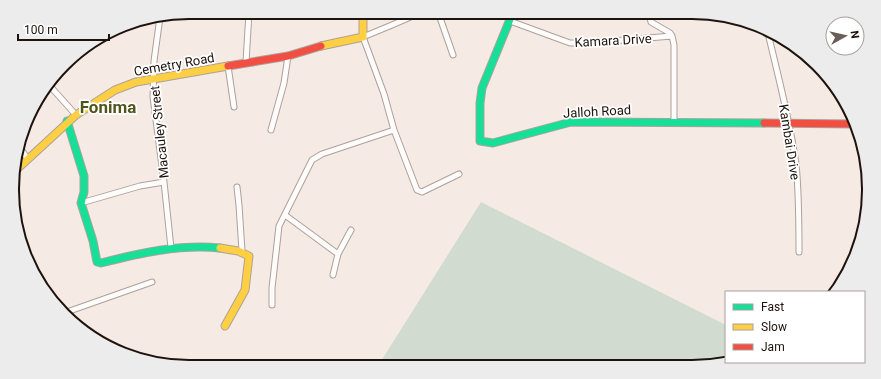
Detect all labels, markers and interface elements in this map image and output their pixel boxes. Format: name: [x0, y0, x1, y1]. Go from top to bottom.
scale bar: [18, 16, 109, 42]
north arrow: [825, 16, 865, 56]
text: 100 m: [24, 23, 58, 37]
text: N: [847, 30, 861, 40]
street label: Kamara Drive: [574, 31, 652, 50]
street label: Cemetry Road: [133, 50, 216, 79]
street label: Macauley Street: [147, 85, 172, 179]
district label: Fonima: [80, 97, 136, 117]
street label: Jalloh Road: [563, 102, 631, 121]
street label: Kambai Drive: [776, 103, 803, 181]
legend: [725, 291, 865, 363]
text: Fast: [761, 300, 784, 314]
text: Slow: [761, 320, 787, 334]
text: Jam: [761, 340, 785, 354]

